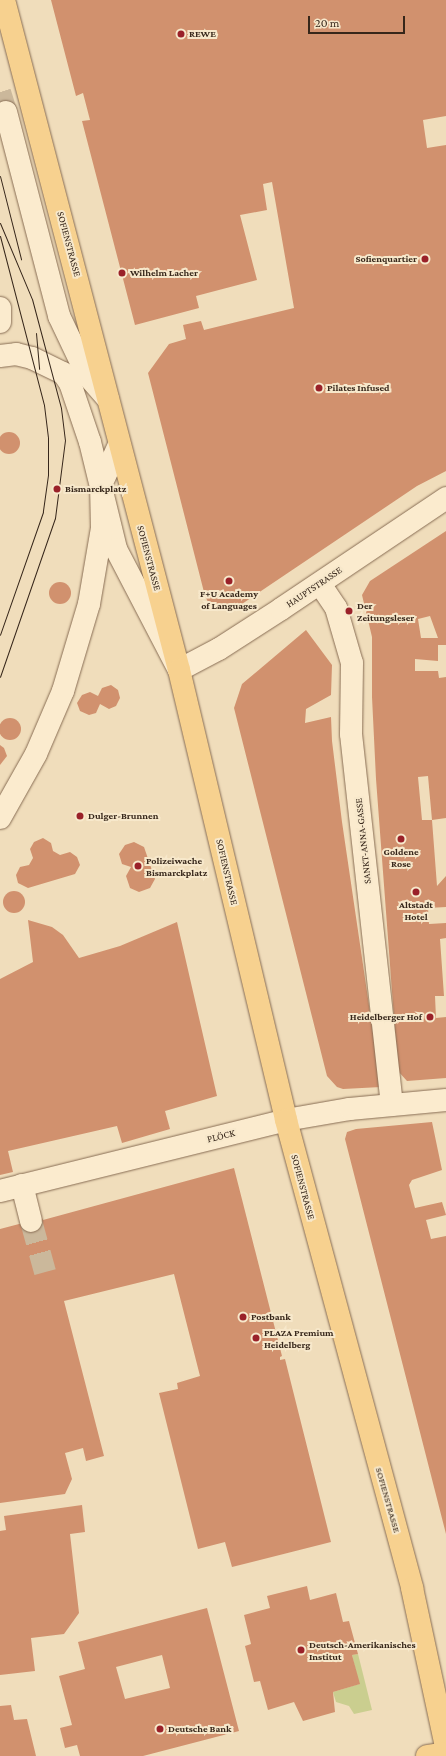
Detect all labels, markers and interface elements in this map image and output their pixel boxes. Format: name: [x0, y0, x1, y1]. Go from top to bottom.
scale bar: [310, 8, 407, 34]
text: 20 m: [315, 16, 339, 30]
place label: REWE: [189, 28, 216, 40]
marker: REWE: [176, 29, 186, 39]
street label: SOFIENSTRASSE: [55, 210, 83, 278]
place label: Sofienquartier: [356, 253, 417, 265]
marker: Sofienquartier: [420, 254, 430, 264]
place label: Wilhelm Lacher: [130, 267, 198, 279]
marker: Wilhelm Lacher: [117, 268, 127, 278]
place label: Pilates Infused: [327, 382, 390, 394]
marker: Pilates Infused: [314, 383, 324, 393]
place label: Bismarckplatz: [65, 483, 126, 495]
marker: Bismarckplatz: [52, 484, 62, 494]
street label: SOFIENSTRASSE: [135, 524, 163, 592]
street label: HAUPTSTRASSE: [284, 564, 344, 610]
marker: F+U Academy of Languages: [224, 576, 234, 586]
place label: F+U Academy of Languages: [200, 587, 258, 610]
place label: Der Zeitungsleser: [357, 599, 414, 622]
marker: Der Zeitungsleser: [344, 606, 354, 616]
street label: SANKT-ANNA-GASSE: [353, 797, 373, 885]
place label: Dulger-Brunnen: [88, 810, 158, 822]
marker: Dulger-Brunnen: [75, 811, 85, 821]
marker: Goldene Rose: [396, 834, 406, 844]
street label: SOFIENSTRASSE: [214, 838, 240, 906]
place label: Goldene Rose: [383, 845, 419, 868]
place label: Polizeiwache Bismarckplatz: [146, 854, 207, 878]
marker: Polizeiwache Bismarckplatz: [133, 861, 143, 871]
marker: Altstadt Hotel: [411, 887, 421, 897]
place label: Altstadt Hotel: [399, 898, 433, 922]
place label: Heidelberger Hof: [350, 1011, 422, 1023]
marker: Heidelberger Hof: [425, 1012, 435, 1022]
street label: PLÖCK: [206, 1127, 236, 1145]
street label: SOFIENSTRASSE: [289, 1153, 317, 1221]
place label: Postbank: [251, 1311, 291, 1323]
marker: Postbank: [238, 1312, 248, 1322]
place label: PLAZA Premium Heidelberg: [264, 1326, 334, 1350]
marker: PLAZA Premium Heidelberg: [251, 1333, 261, 1343]
street label: SOFIENSTRASSE: [373, 1466, 403, 1534]
place label: Deutsch-Amerikanisches Institut: [309, 1638, 416, 1662]
marker: Deutsch-Amerikanisches Institut: [296, 1645, 306, 1655]
place label: Deutsche Bank: [168, 1723, 231, 1735]
marker: Deutsche Bank: [155, 1724, 165, 1734]

